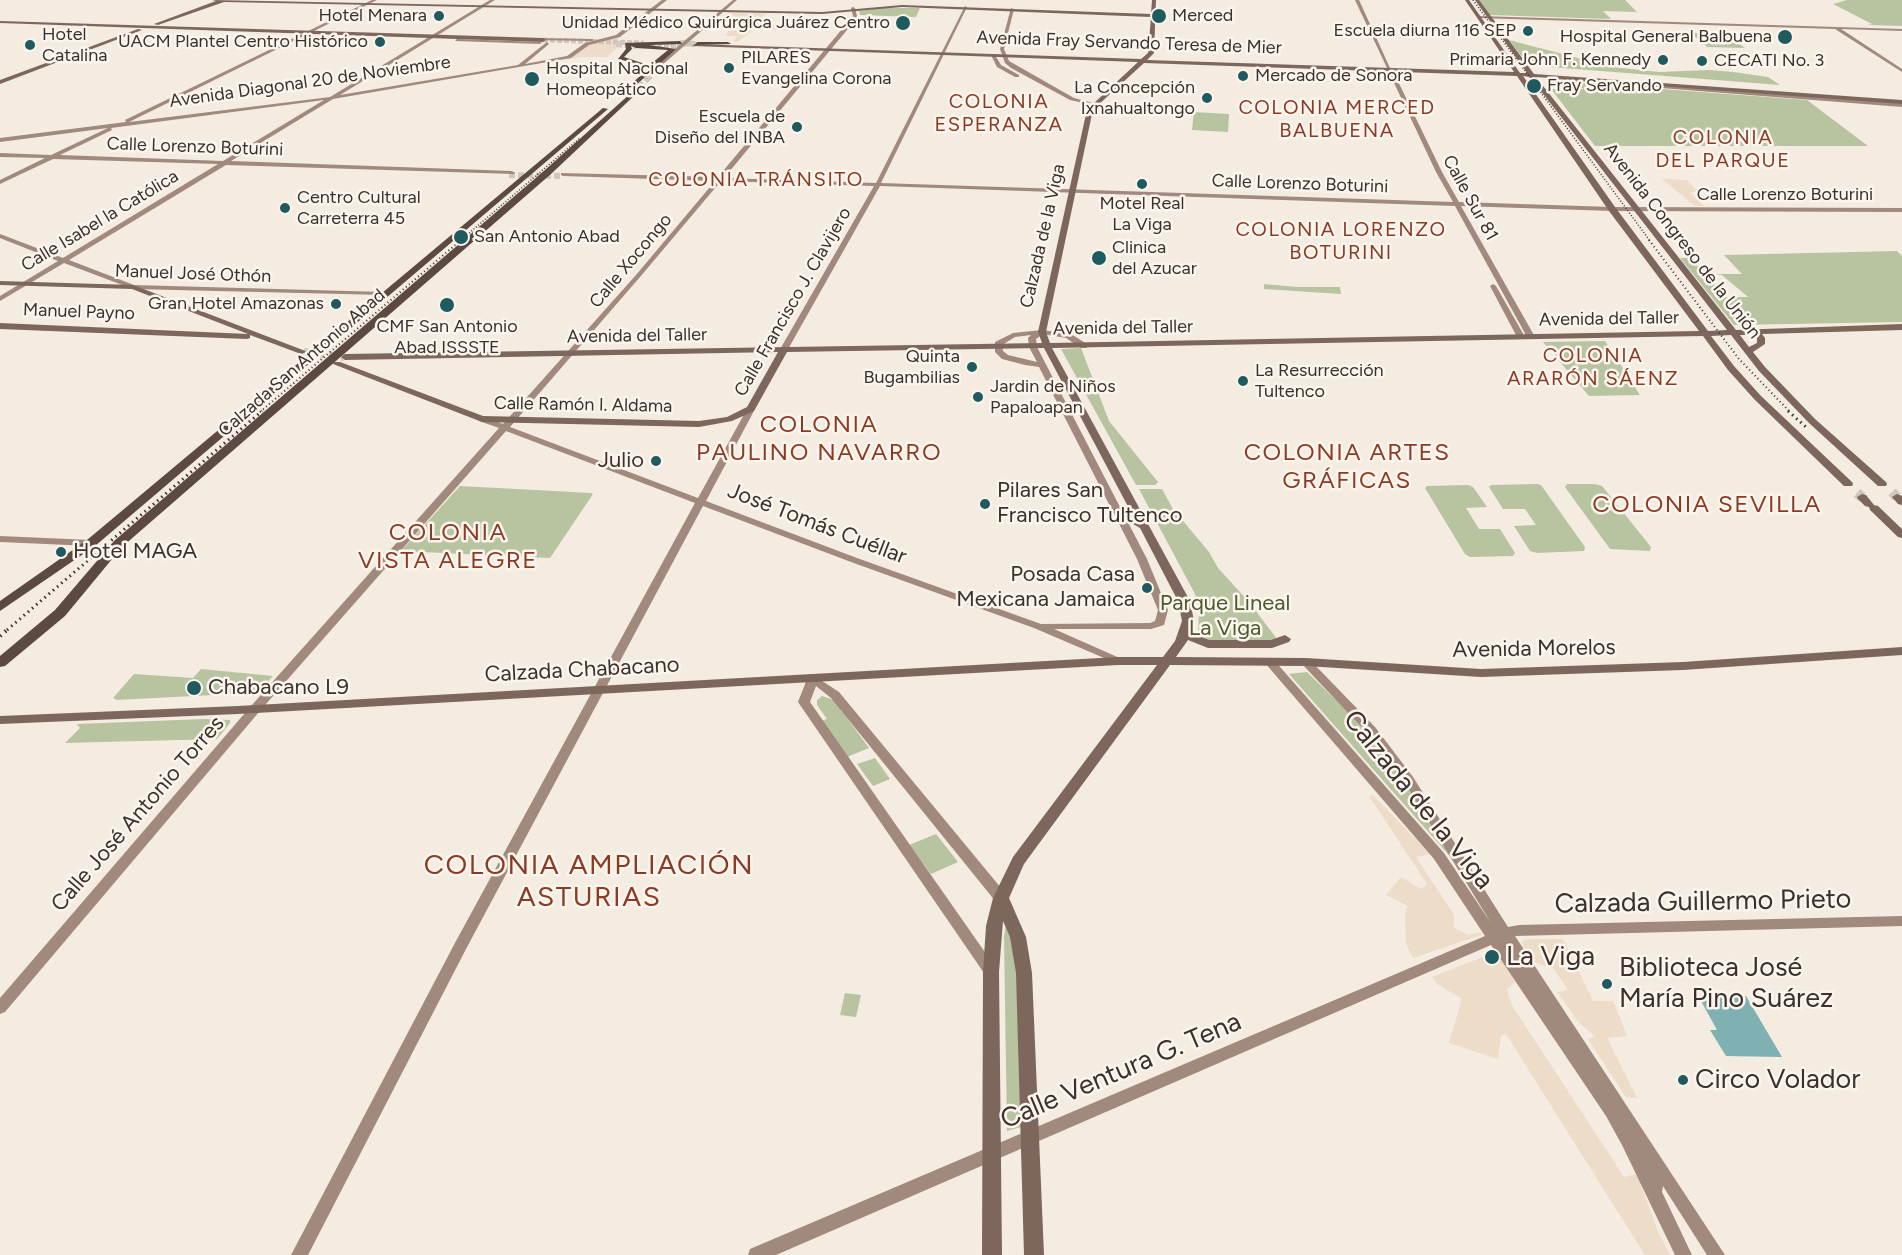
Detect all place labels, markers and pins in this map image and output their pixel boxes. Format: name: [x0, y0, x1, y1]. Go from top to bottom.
place label: Hotel Menara: [319, 5, 427, 27]
place label: Merced: [1172, 5, 1233, 27]
marker: Merced: [1150, 7, 1168, 25]
marker: Hotel Menara: [432, 9, 446, 23]
place label: Unidad Médico Quirúrgica Juárez Centro: [561, 12, 890, 34]
marker: Unidad Médico Quirúrgica Juárez Centro: [894, 14, 912, 32]
place label: Escuela diurna 116 SEP: [1334, 20, 1516, 42]
place label: Hotel Catalina: [42, 24, 107, 66]
marker: Escuela diurna 116 SEP: [1521, 24, 1535, 38]
place label: Hospital General Balbuena: [1560, 26, 1772, 48]
marker: Hospital General Balbuena: [1776, 28, 1794, 46]
place label: UACM Plantel Centro Histórico: [118, 31, 368, 53]
marker: UACM Plantel Centro Histórico: [373, 35, 387, 49]
marker: Hotel Catalina: [23, 38, 37, 52]
place label: PILARES Evangelina Corona: [741, 47, 891, 90]
place label: Primaria John F. Kennedy: [1449, 49, 1651, 71]
place label: CECATI No. 3: [1714, 50, 1824, 72]
marker: Primaria John F. Kennedy: [1656, 53, 1670, 67]
marker: CECATI No. 3: [1695, 54, 1709, 68]
place label: Hospital Nacional Homeopático: [546, 58, 688, 100]
marker: PILARES Evangelina Corona: [722, 61, 736, 75]
place label: Mercado de Sonora: [1255, 65, 1413, 87]
marker: Mercado de Sonora: [1236, 69, 1250, 83]
marker: Hospital Nacional Homeopático: [523, 70, 541, 88]
place label: Fray Servando: [1547, 75, 1662, 97]
place label: La Concepción Ixnahualtongo: [1074, 77, 1195, 119]
marker: Fray Servando: [1525, 77, 1543, 95]
marker: La Concepción Ixnahualtongo: [1200, 91, 1214, 105]
place label: Escuela de Diseño del INBA: [655, 106, 785, 148]
marker: Escuela de Diseño del INBA: [790, 120, 804, 134]
marker: Motel Real La Viga: [1135, 177, 1149, 191]
place label: Centro Cultural Carreterra 45: [297, 187, 421, 230]
place label: Motel Real La Viga: [1100, 193, 1184, 236]
marker: Centro Cultural Carreterra 45: [278, 201, 292, 215]
place label: San Antonio Abad: [474, 226, 620, 248]
marker: San Antonio Abad: [452, 228, 470, 246]
place label: Clinica del Azucar: [1112, 237, 1197, 280]
marker: Clinica del Azucar: [1090, 249, 1108, 267]
place label: Gran Hotel Amazonas: [148, 293, 324, 315]
marker: CMF San Antonio Abad ISSSTE: [438, 296, 456, 314]
marker: Gran Hotel Amazonas: [329, 297, 343, 311]
place label: CMF San Antonio Abad ISSSTE: [376, 316, 518, 358]
place label: Quinta Bugambilias: [863, 346, 960, 388]
marker: Quinta Bugambilias: [965, 360, 979, 374]
place label: La Resurrección Tultenco: [1255, 360, 1384, 403]
marker: La Resurrección Tultenco: [1236, 374, 1250, 388]
place label: Jardin de Niños Papaloapan: [990, 376, 1116, 418]
marker: Jardin de Niños Papaloapan: [971, 390, 985, 404]
place label: Julio: [598, 448, 644, 474]
marker: Julio: [649, 454, 663, 468]
place label: Pilares San Francisco Tultenco: [997, 478, 1182, 530]
marker: Pilares San Francisco Tultenco: [978, 497, 992, 511]
place label: Hotel MAGA: [73, 539, 197, 565]
marker: Hotel MAGA: [54, 545, 68, 559]
place label: Posada Casa Mexicana Jamaica: [956, 562, 1135, 614]
marker: Posada Casa Mexicana Jamaica: [1140, 581, 1154, 595]
place label: Chabacano L9: [208, 675, 349, 701]
marker: Chabacano L9: [185, 679, 203, 697]
place label: La Viga: [1506, 941, 1595, 973]
marker: La Viga: [1483, 948, 1501, 966]
place label: Biblioteca José María Pino Suárez: [1619, 952, 1833, 1015]
marker: Biblioteca José María Pino Suárez: [1600, 977, 1614, 991]
place label: Circo Volador: [1695, 1064, 1860, 1096]
marker: Circo Volador: [1676, 1073, 1690, 1087]

